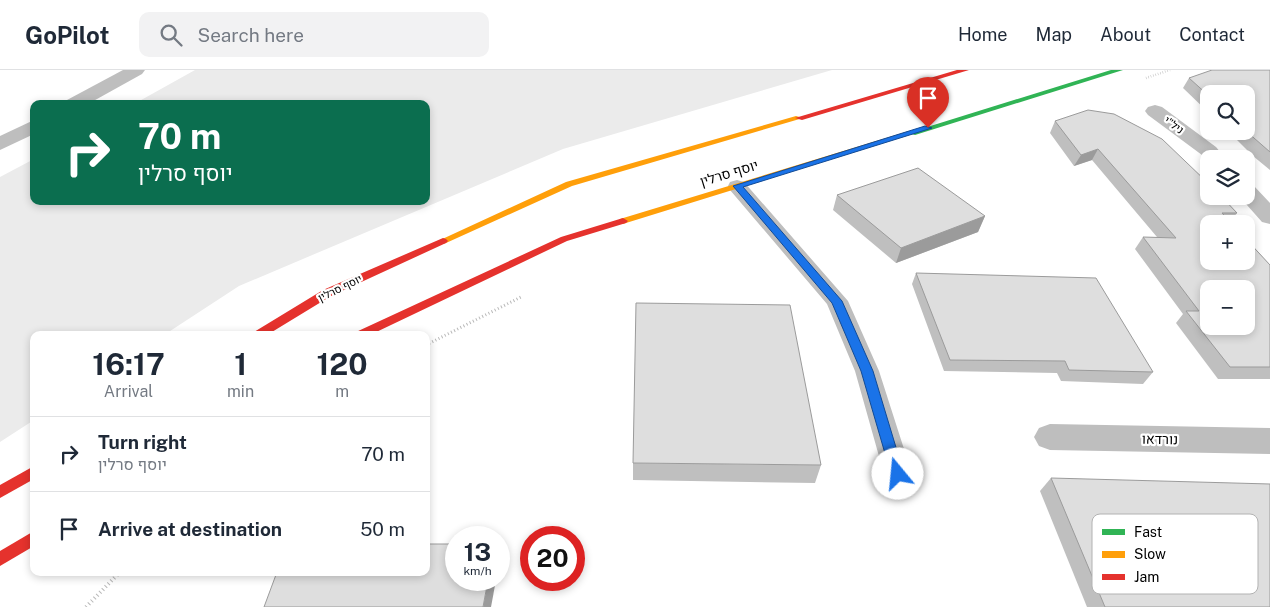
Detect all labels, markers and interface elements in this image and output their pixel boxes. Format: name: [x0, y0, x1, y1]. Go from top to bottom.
search box: [139, 12, 489, 57]
text: GoPilot: [25, 21, 109, 49]
icon: search: [157, 21, 185, 49]
text: Search here: [197, 24, 304, 46]
text: Home: [958, 24, 1008, 45]
text: Map: [1036, 24, 1072, 45]
text: About: [1100, 24, 1151, 45]
text: Contact: [1179, 24, 1245, 45]
pin: [907, 77, 949, 128]
icon: arrive: [914, 84, 942, 112]
map controls: [1200, 85, 1255, 335]
button: search: [1200, 85, 1255, 140]
street label: ניל"י: [1162, 114, 1186, 136]
text: 70 m: [138, 116, 221, 157]
icon: right: [55, 120, 120, 185]
button: layers: [1200, 150, 1255, 205]
street label: יוסף סרלין: [698, 157, 760, 189]
text: יוסף סרלין: [138, 160, 233, 186]
button: +: [1200, 215, 1255, 270]
street label: יוסף סרלין: [316, 272, 364, 304]
button: −: [1200, 280, 1255, 335]
text: 16:17: [92, 346, 165, 382]
text: 1: [234, 346, 247, 382]
text: 120: [316, 346, 368, 382]
text: Arrival: [104, 382, 153, 401]
text: min: [227, 382, 254, 401]
text: m: [335, 382, 349, 401]
text: Turn right: [98, 431, 187, 453]
street label: נורדאו: [1142, 431, 1178, 447]
icon: right: [55, 440, 83, 468]
text: 70 m: [361, 443, 405, 465]
position arrow: [871, 447, 923, 499]
text: יוסף סרלין: [98, 455, 167, 474]
legend: [1092, 514, 1258, 594]
icon: arrive: [55, 515, 83, 543]
text: Arrive at destination: [98, 518, 282, 540]
text: 50 m: [360, 518, 405, 540]
text: Fast: [1134, 524, 1162, 540]
speed limit sign: 20: [520, 526, 585, 591]
text: 13: [464, 537, 491, 567]
text: Slow: [1134, 546, 1166, 562]
text: km/h: [463, 564, 492, 578]
text: Jam: [1134, 569, 1159, 585]

